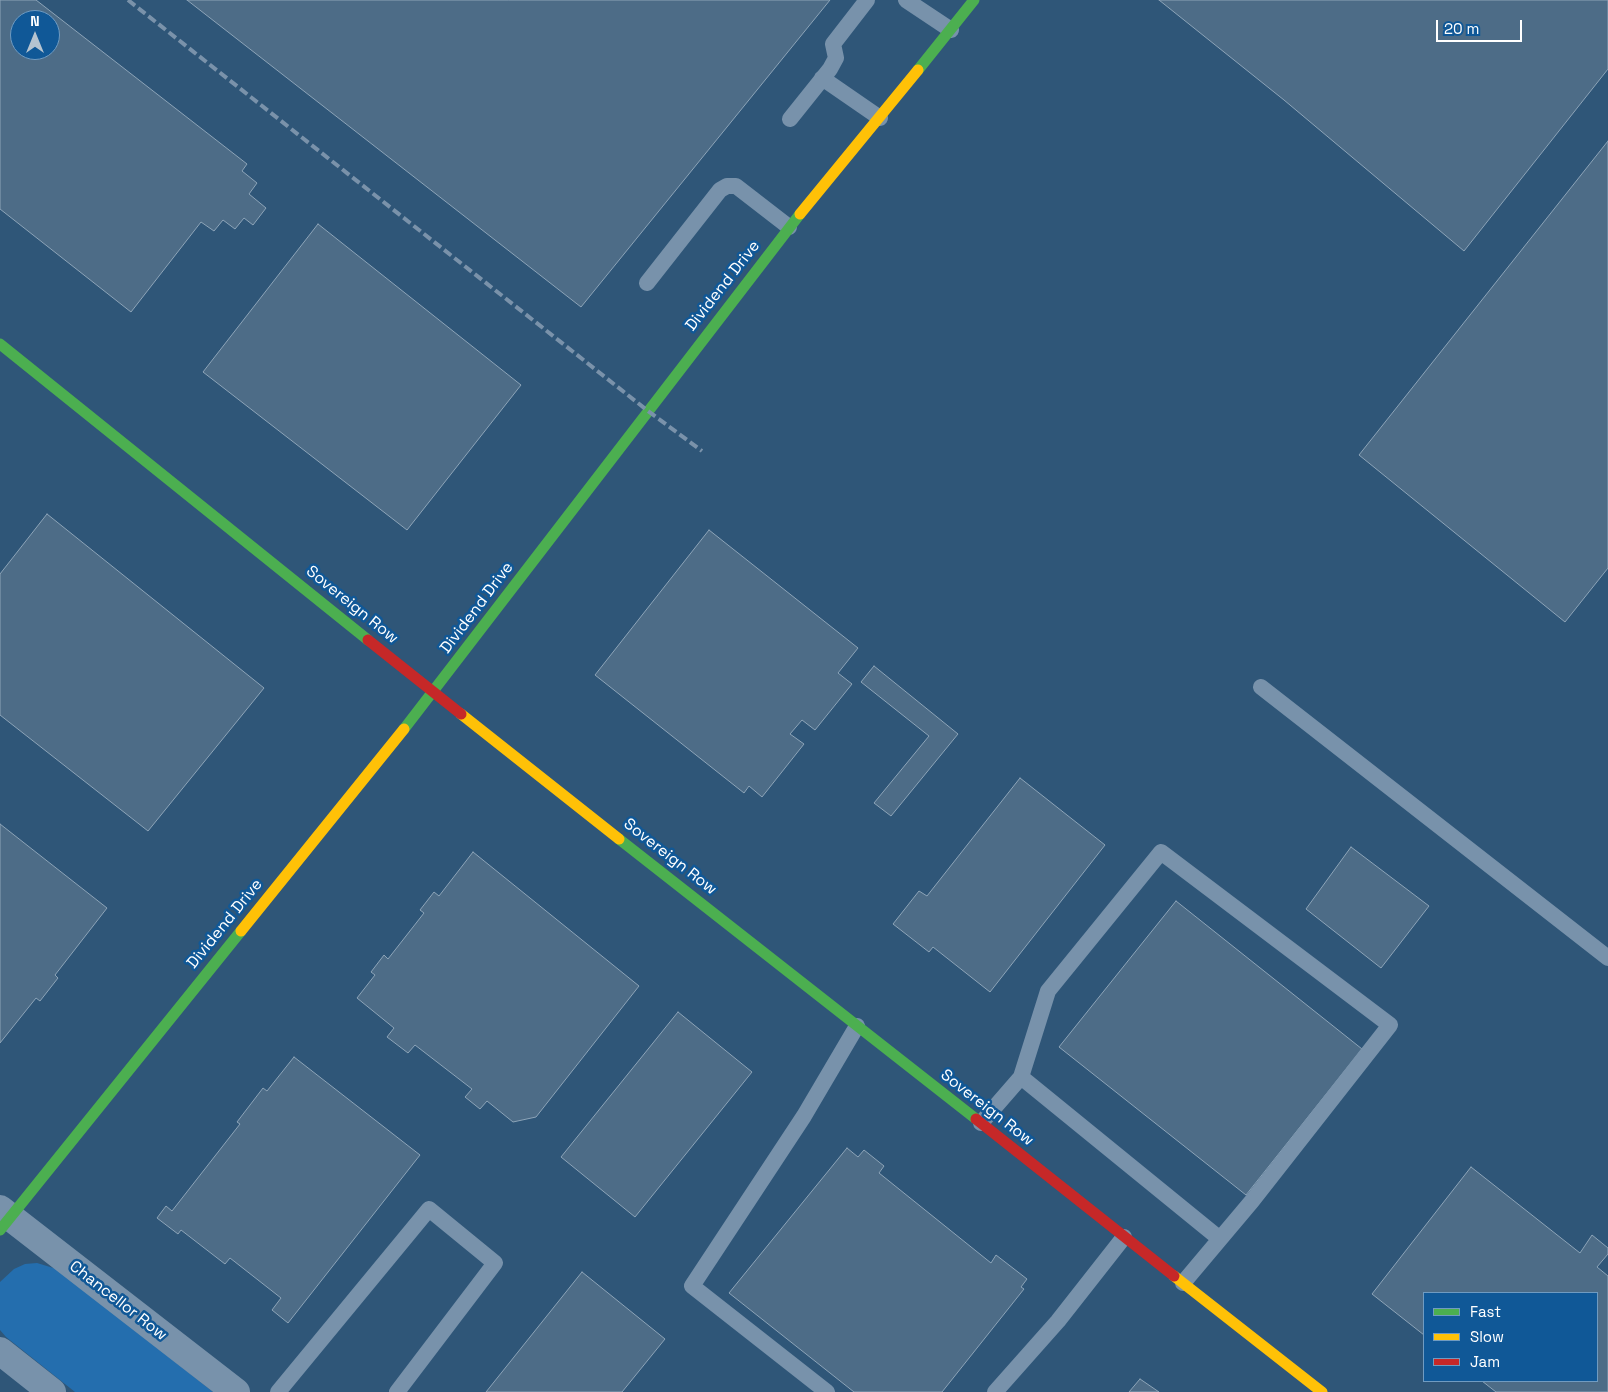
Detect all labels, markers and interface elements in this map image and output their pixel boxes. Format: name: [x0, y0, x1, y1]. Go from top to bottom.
north arrow: [10, 10, 60, 60]
scale bar: [1438, 10, 1524, 42]
text: N: [30, 12, 40, 30]
text: 20 m: [1444, 19, 1479, 38]
street label: Dividend Drive: [682, 237, 764, 335]
street label: Dividend Drive: [436, 559, 518, 657]
street label: Sovereign Row: [302, 562, 402, 648]
street label: Sovereign Row: [620, 815, 720, 899]
street label: Dividend Drive: [183, 875, 267, 973]
street label: Sovereign Row: [937, 1066, 1037, 1150]
street label: Chancellor Row: [65, 1257, 171, 1345]
legend: [1423, 1292, 1598, 1382]
text: Fast: [1470, 1302, 1501, 1321]
text: Slow: [1470, 1327, 1504, 1346]
text: Jam: [1470, 1352, 1500, 1371]

